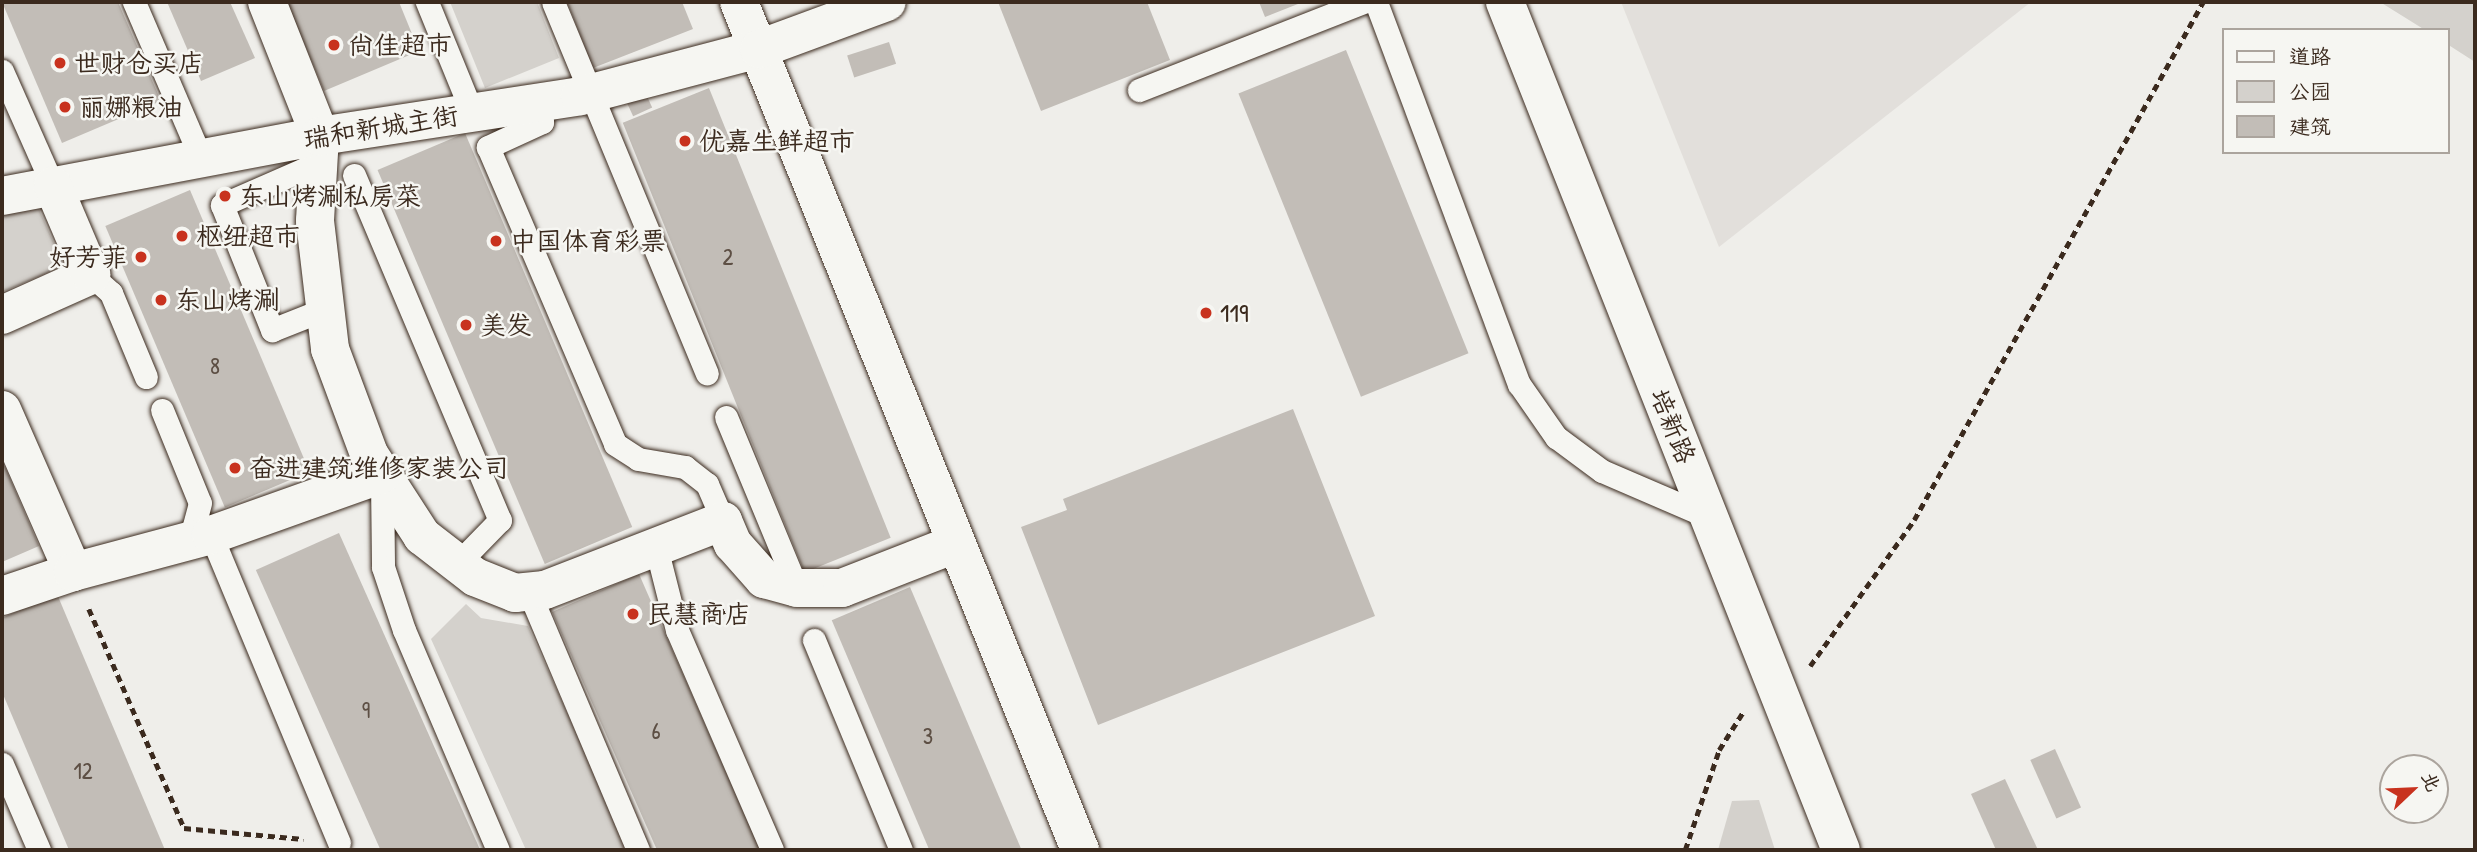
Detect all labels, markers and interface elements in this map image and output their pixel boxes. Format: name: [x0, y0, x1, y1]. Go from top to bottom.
legend: [2222, 28, 2449, 154]
place label: 尚佳超市: [348, 29, 452, 61]
marker: 尚佳超市: [326, 37, 342, 53]
text: 道路: [2289, 42, 2331, 71]
place label: 世财仓买店: [74, 47, 204, 79]
marker: 世财仓买店: [52, 55, 68, 71]
text: 公园: [2289, 77, 2331, 106]
place label: 丽娜粮油: [79, 91, 183, 123]
marker: 丽娜粮油: [57, 99, 73, 115]
street label: 瑞和新城主街: [302, 99, 460, 155]
text: 建筑: [2289, 112, 2331, 141]
place label: 优嘉生鲜超市: [699, 125, 855, 157]
marker: 优嘉生鲜超市: [677, 133, 693, 149]
place label: 东山烤涮私房菜: [239, 180, 421, 212]
marker: 东山烤涮私房菜: [217, 188, 233, 204]
place label: 枢纽超市: [196, 220, 300, 252]
place label: 中国体育彩票: [510, 225, 666, 257]
marker: 枢纽超市: [174, 228, 190, 244]
marker: 中国体育彩票: [488, 233, 504, 249]
place label: 好芳菲: [49, 241, 127, 273]
house number: 2: [723, 243, 733, 271]
marker: 好芳菲: [133, 249, 149, 265]
place label: 东山烤涮: [175, 284, 279, 316]
marker: 东山烤涮: [153, 292, 169, 308]
place label: 119: [1220, 297, 1248, 329]
marker: 119: [1198, 305, 1214, 321]
place label: 美发: [480, 309, 532, 341]
marker: 美发: [458, 317, 474, 333]
house number: 8: [210, 352, 220, 380]
street label: 培新路: [1644, 384, 1702, 468]
place label: 奋进建筑维修家装公司: [249, 452, 509, 484]
marker: 奋进建筑维修家装公司: [227, 460, 243, 476]
place label: 民慧商店: [647, 598, 751, 630]
marker: 民慧商店: [625, 606, 641, 622]
house number: 9: [362, 696, 370, 724]
house number: 6: [651, 717, 661, 745]
house number: 3: [923, 722, 933, 750]
north arrow: [2379, 754, 2449, 824]
house number: 12: [73, 757, 93, 785]
text: 北: [2416, 768, 2447, 795]

